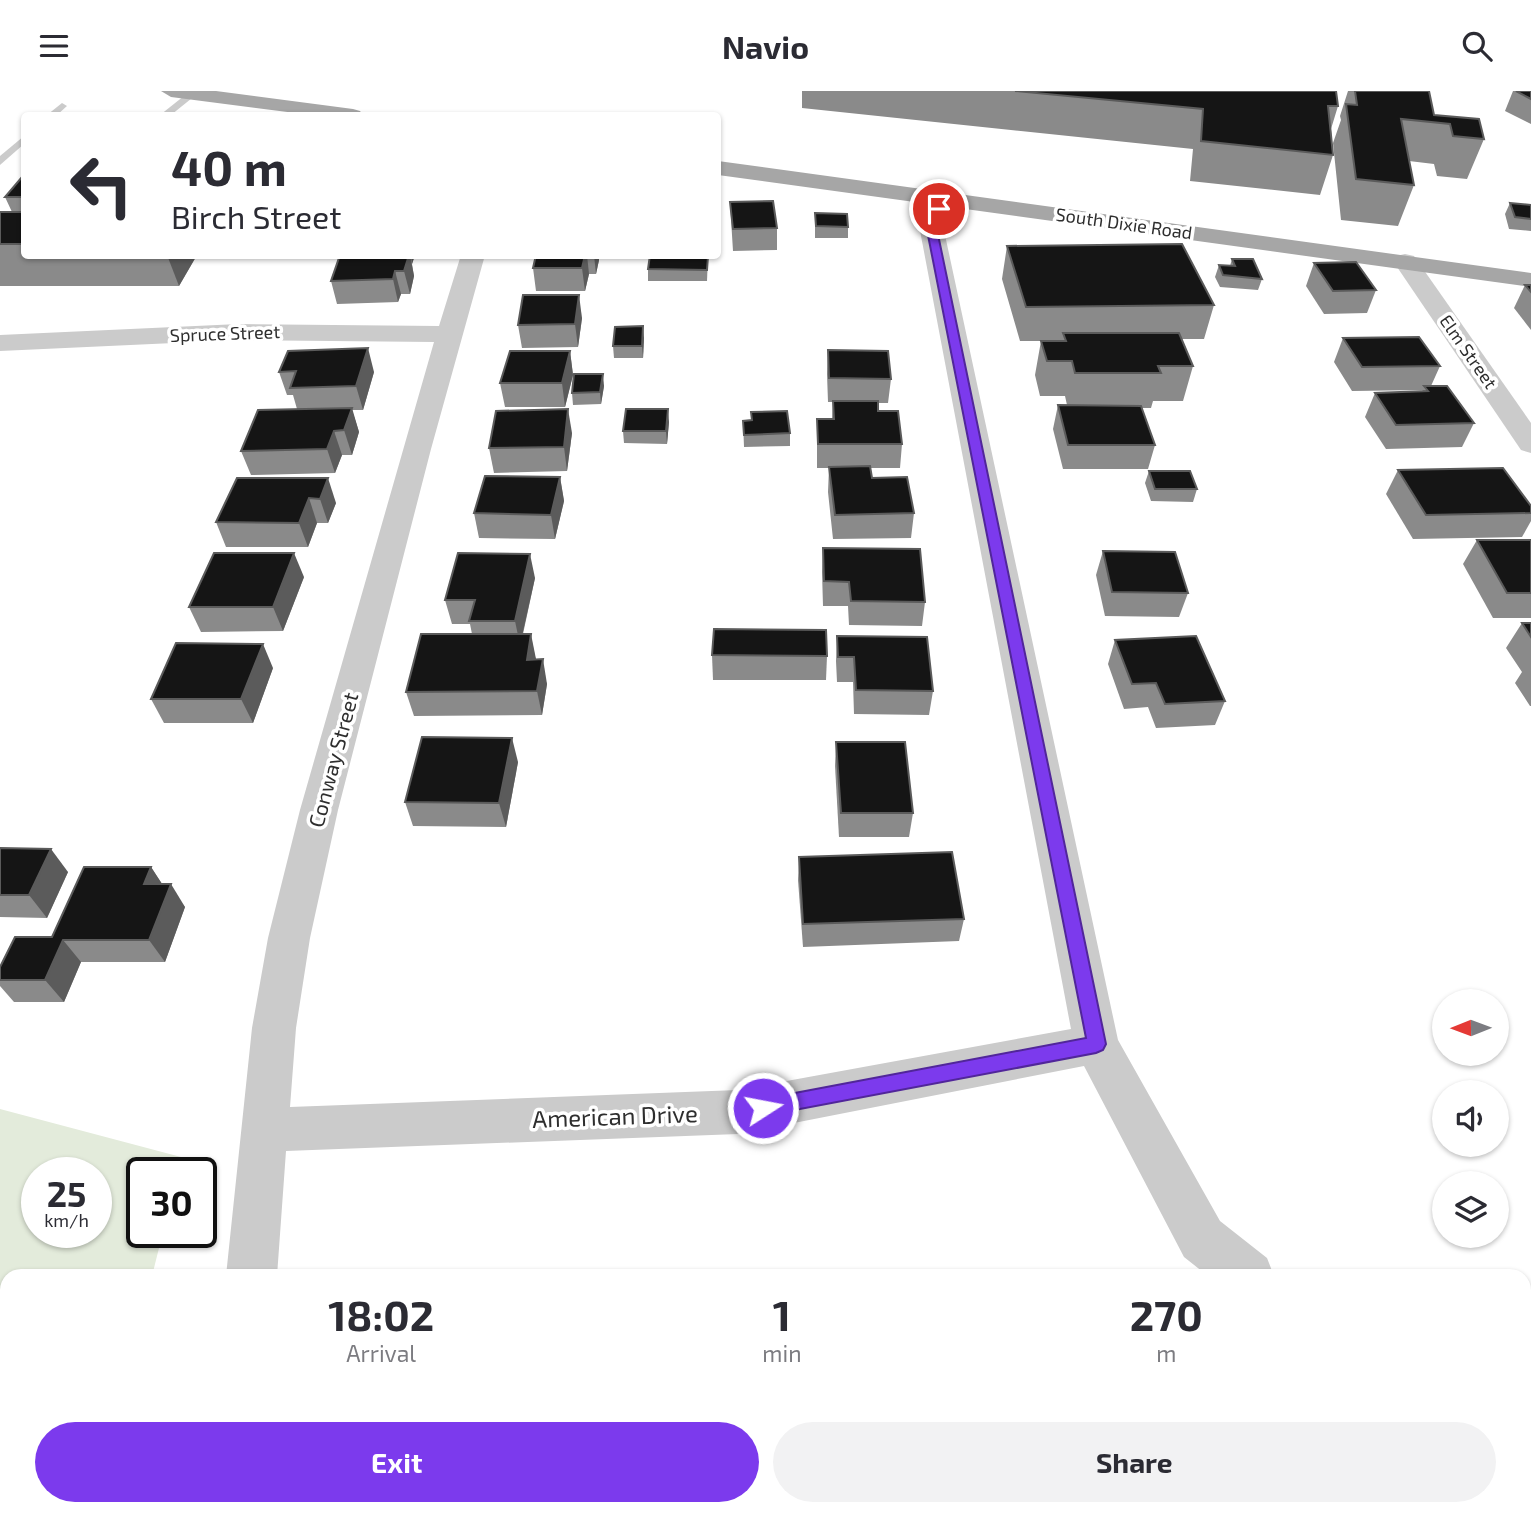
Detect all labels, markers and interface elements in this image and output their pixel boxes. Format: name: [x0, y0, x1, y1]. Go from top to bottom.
icon: menu: [35, 27, 73, 65]
text: Navio: [722, 27, 809, 65]
icon: search: [1458, 27, 1496, 65]
text: 40 m: [171, 137, 287, 196]
icon: left: [56, 140, 147, 231]
pin: [909, 179, 969, 239]
icon: arrive: [920, 190, 958, 228]
text: Birch Street: [171, 197, 342, 235]
street label: South Dixie Road: [1055, 203, 1194, 243]
street label: Elm Street: [1435, 310, 1502, 393]
street label: Spruce Street: [169, 320, 281, 346]
street label: Conway Street: [303, 689, 363, 830]
north arrow: [1432, 989, 1508, 1066]
map controls: [1432, 989, 1509, 1248]
position arrow: [726, 1071, 800, 1145]
button: sound: [1432, 1080, 1509, 1157]
street label: American Drive: [532, 1098, 698, 1133]
speed limit sign: 30: [126, 1157, 217, 1248]
button: layers: [1432, 1171, 1509, 1248]
text: 25: [47, 1172, 86, 1214]
text: km/h: [44, 1209, 89, 1231]
text: 18:02: [328, 1289, 434, 1339]
text: 1: [773, 1289, 791, 1339]
text: 270: [1130, 1289, 1203, 1339]
text: Arrival: [346, 1339, 416, 1367]
text: min: [762, 1339, 802, 1367]
text: m: [1156, 1339, 1176, 1367]
button: Exit: [35, 1422, 759, 1502]
button: Share: [773, 1422, 1496, 1502]

